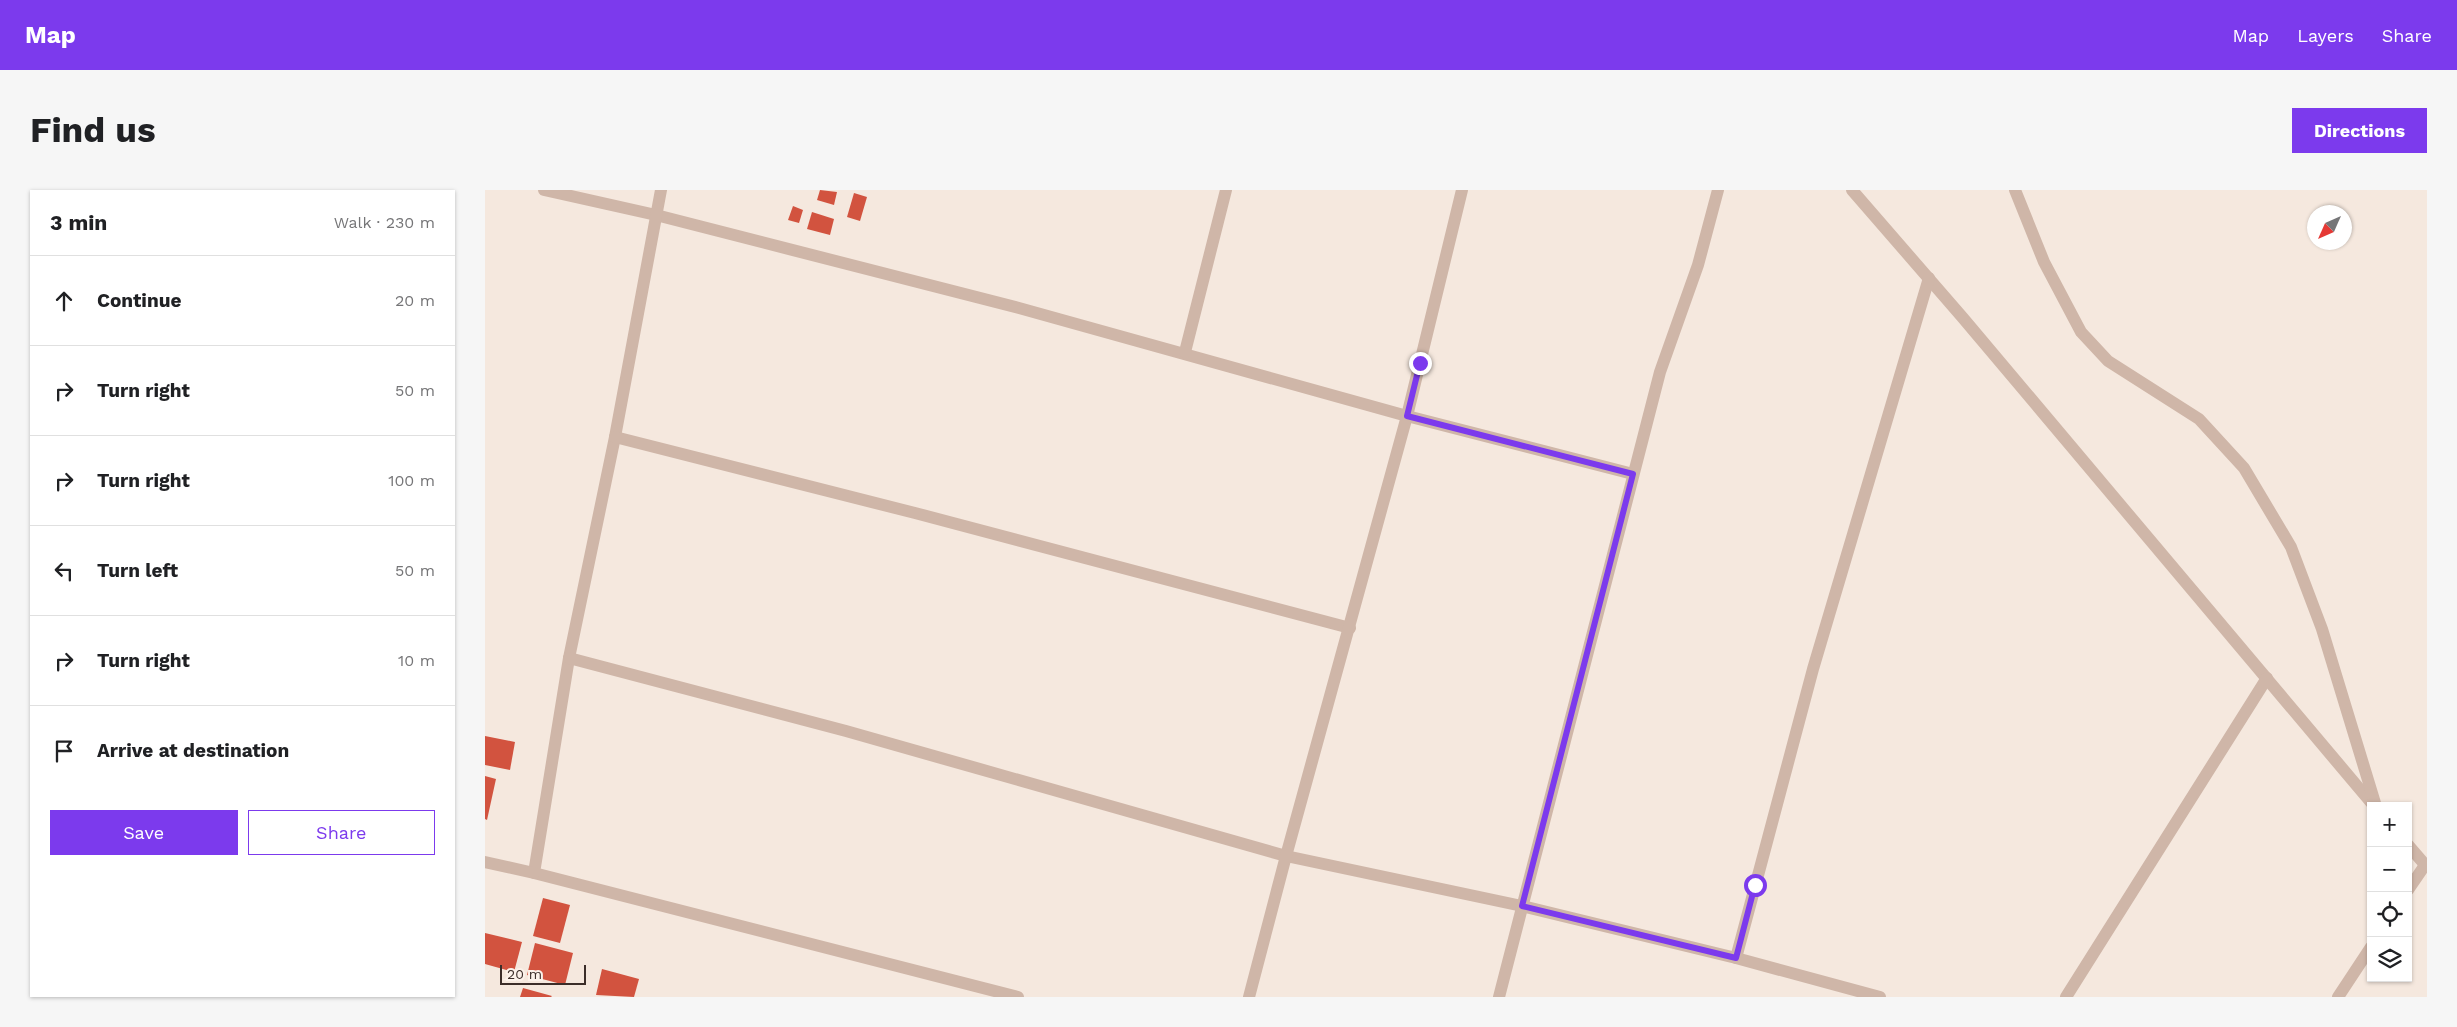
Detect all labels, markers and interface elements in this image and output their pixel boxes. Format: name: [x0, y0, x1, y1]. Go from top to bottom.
text: Map: [25, 21, 76, 49]
text: Map: [2232, 25, 2269, 46]
text: Layers: [2297, 25, 2354, 46]
text: Share: [2382, 25, 2432, 46]
button: Directions: [2292, 108, 2427, 153]
text: Find us: [30, 109, 156, 151]
north arrow: [2307, 205, 2352, 250]
text: 3 min: [50, 210, 107, 235]
text: Walk · 230 m: [334, 213, 435, 232]
icon: ahead: [50, 287, 78, 315]
text: Continue: [97, 289, 181, 312]
text: 20 m: [395, 291, 435, 310]
route end: [1409, 352, 1432, 375]
icon: right: [50, 377, 78, 405]
text: Turn right: [97, 379, 190, 402]
text: 50 m: [395, 381, 435, 400]
icon: right: [50, 467, 78, 495]
text: Turn right: [97, 469, 190, 492]
text: 100 m: [388, 471, 435, 490]
icon: left: [50, 557, 78, 585]
text: Turn left: [97, 559, 178, 582]
text: 50 m: [395, 561, 435, 580]
icon: right: [50, 647, 78, 675]
text: Turn right: [97, 649, 190, 672]
text: 10 m: [398, 651, 435, 670]
icon: arrive: [50, 737, 78, 765]
text: Arrive at destination: [97, 739, 289, 762]
map controls: [2367, 802, 2412, 982]
button: +: [2367, 802, 2412, 847]
button: Save: [50, 810, 238, 855]
button: Share: [248, 810, 435, 855]
button: −: [2367, 847, 2412, 892]
route start: [1744, 874, 1767, 897]
button: locate: [2367, 892, 2412, 937]
button: layers: [2367, 937, 2412, 982]
scale bar: [500, 962, 586, 985]
text: 20 m: [507, 966, 542, 982]

